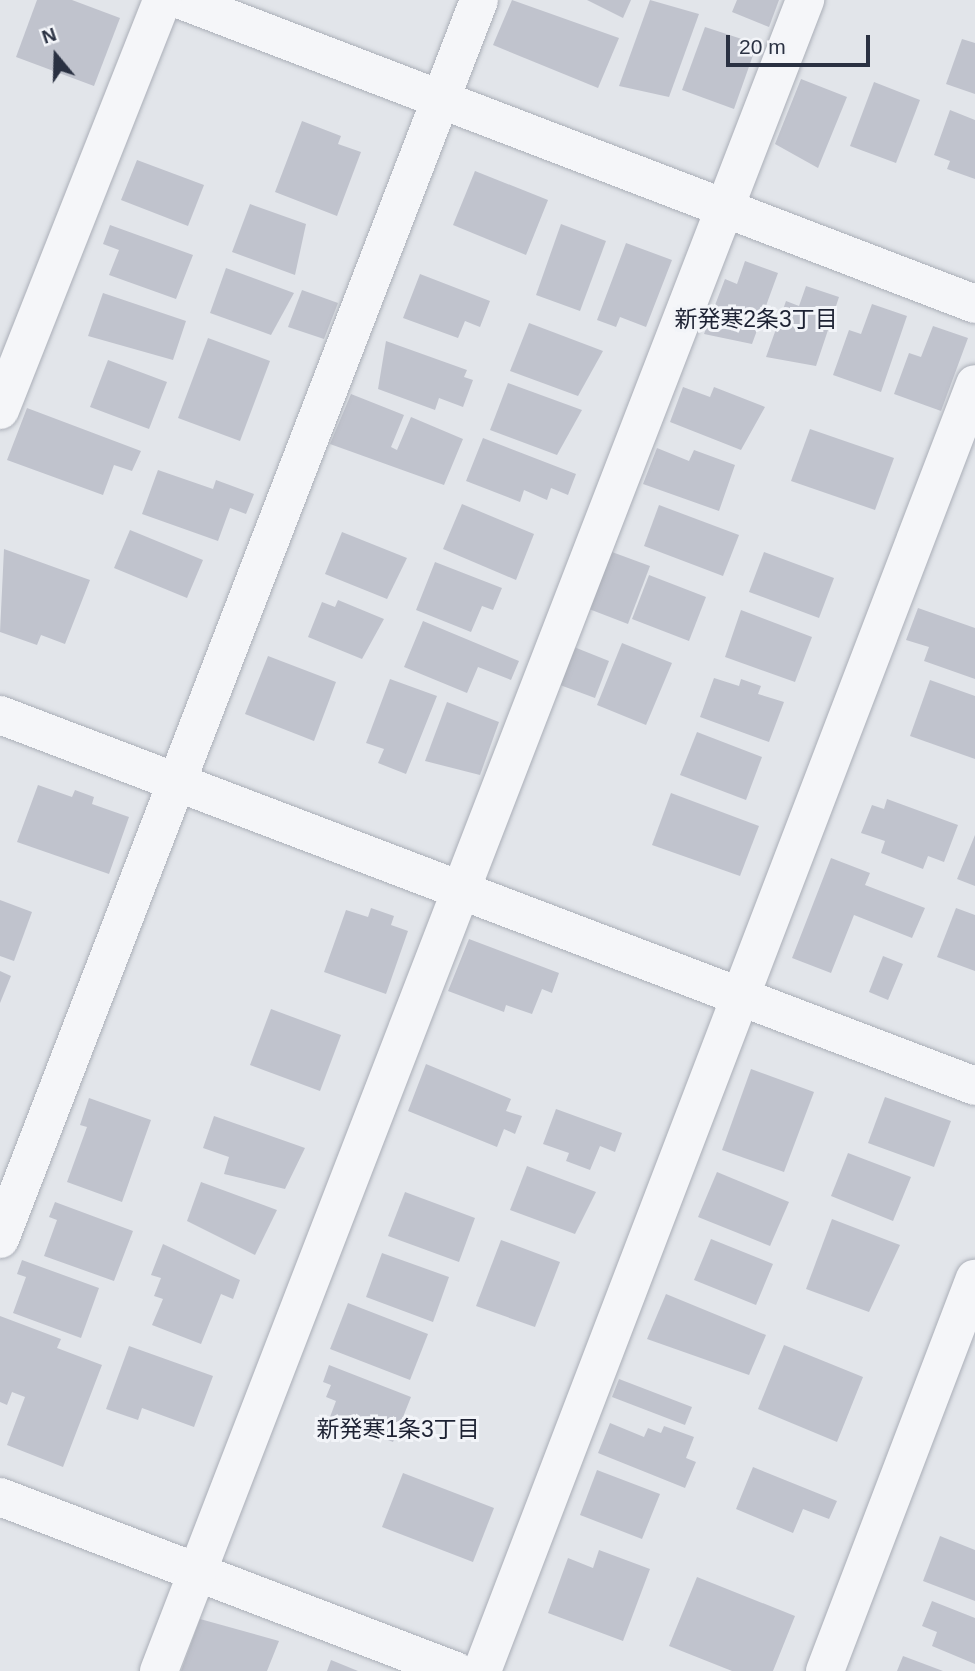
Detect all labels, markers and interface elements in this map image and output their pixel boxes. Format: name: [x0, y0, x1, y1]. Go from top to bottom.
north arrow: [21, 21, 91, 91]
scale bar: [730, 21, 874, 65]
text: N: [39, 24, 59, 48]
text: 20 m: [739, 35, 786, 58]
district label: 新発寒2条3丁目: [674, 305, 838, 333]
district label: 新発寒1条3丁目: [316, 1415, 480, 1443]

